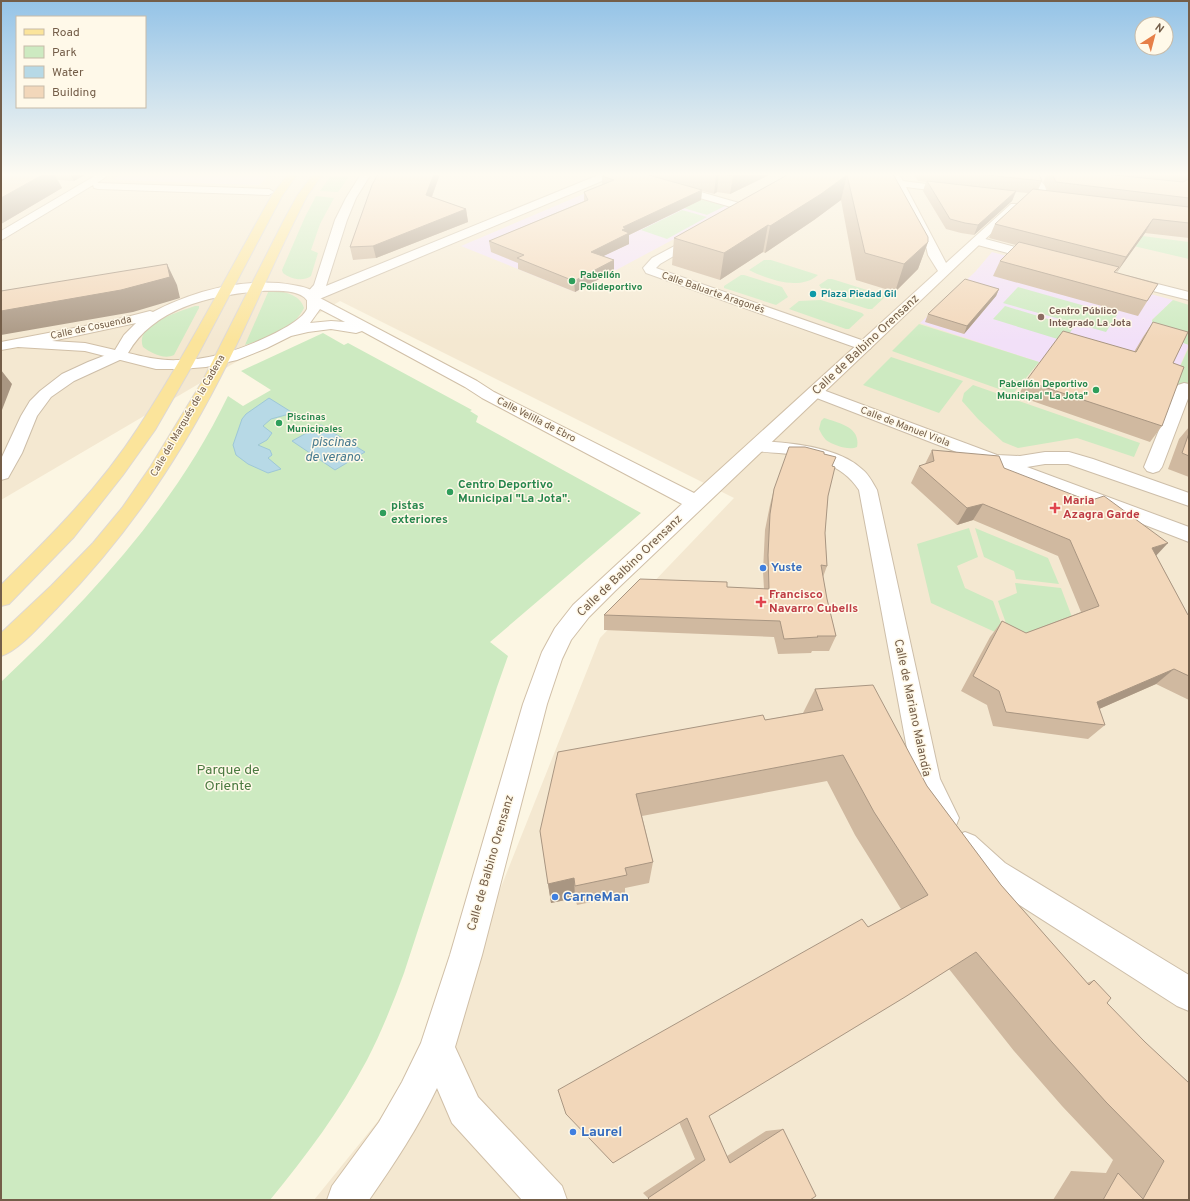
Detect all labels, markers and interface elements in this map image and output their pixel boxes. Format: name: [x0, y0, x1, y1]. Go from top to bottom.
legend: [16, 16, 146, 108]
north arrow: [1134, 16, 1174, 56]
text: N: [1152, 21, 1167, 37]
text: Road: [52, 25, 80, 41]
text: Park: [52, 45, 77, 61]
text: Water: [52, 65, 84, 81]
text: Building: [52, 85, 96, 101]
place label: Pabellón Polideportivo: [580, 269, 643, 294]
street label: Calle Baluarte Aragonés: [660, 269, 767, 317]
marker: Pabellón Polideportivo: [567, 276, 577, 286]
place label: Plaza Piedad Gil: [821, 288, 897, 301]
marker: Plaza Piedad Gil: [808, 289, 818, 299]
street label: Calle de Balbino Orensanz: [809, 291, 923, 399]
place label: Centro Público Integrado La Jota: [1049, 305, 1131, 330]
marker: Centro Público Integrado La Jota: [1036, 312, 1046, 322]
street label: Calle de Cosuenda: [49, 313, 133, 343]
street label: Calle del Marqués de la Cadena: [148, 353, 228, 479]
place label: Pabellón Deportivo Municipal "La Jota": [997, 378, 1088, 403]
marker: Pabellón Deportivo Municipal "La Jota": [1091, 385, 1101, 395]
street label: Calle Velilla de Ebro: [494, 394, 578, 446]
street label: Calle de Manuel Viola: [858, 404, 952, 450]
place label: Piscinas Municipales: [287, 411, 343, 436]
marker: Piscinas Municipales: [274, 418, 284, 428]
water label: piscinas de verano.: [305, 435, 363, 466]
place label: Centro Deportivo Municipal "La Jota".: [458, 477, 570, 507]
marker: Centro Deportivo Municipal "La Jota".: [445, 487, 455, 497]
place label: Maria Azagra Garde: [1063, 493, 1140, 523]
place label: pistas exteriores: [391, 498, 448, 528]
marker: Maria Azagra Garde: [1050, 503, 1060, 513]
marker: pistas exteriores: [378, 508, 388, 518]
street label: Calle de Balbino Orensanz: [574, 511, 686, 621]
place label: Yuste: [771, 560, 803, 576]
marker: Yuste: [758, 563, 768, 573]
place label: Francisco Navarro Cubells: [769, 587, 858, 617]
marker: Francisco Navarro Cubells: [756, 597, 766, 607]
street label: Calle de Mariano Malandía: [890, 638, 934, 778]
park label: Parque de Oriente: [196, 762, 260, 795]
street label: Calle de Balbino Orensanz: [464, 793, 518, 933]
place label: CarneMan: [563, 889, 629, 906]
marker: CarneMan: [550, 892, 560, 902]
place label: Laurel: [581, 1124, 622, 1141]
marker: Laurel: [568, 1127, 578, 1137]

